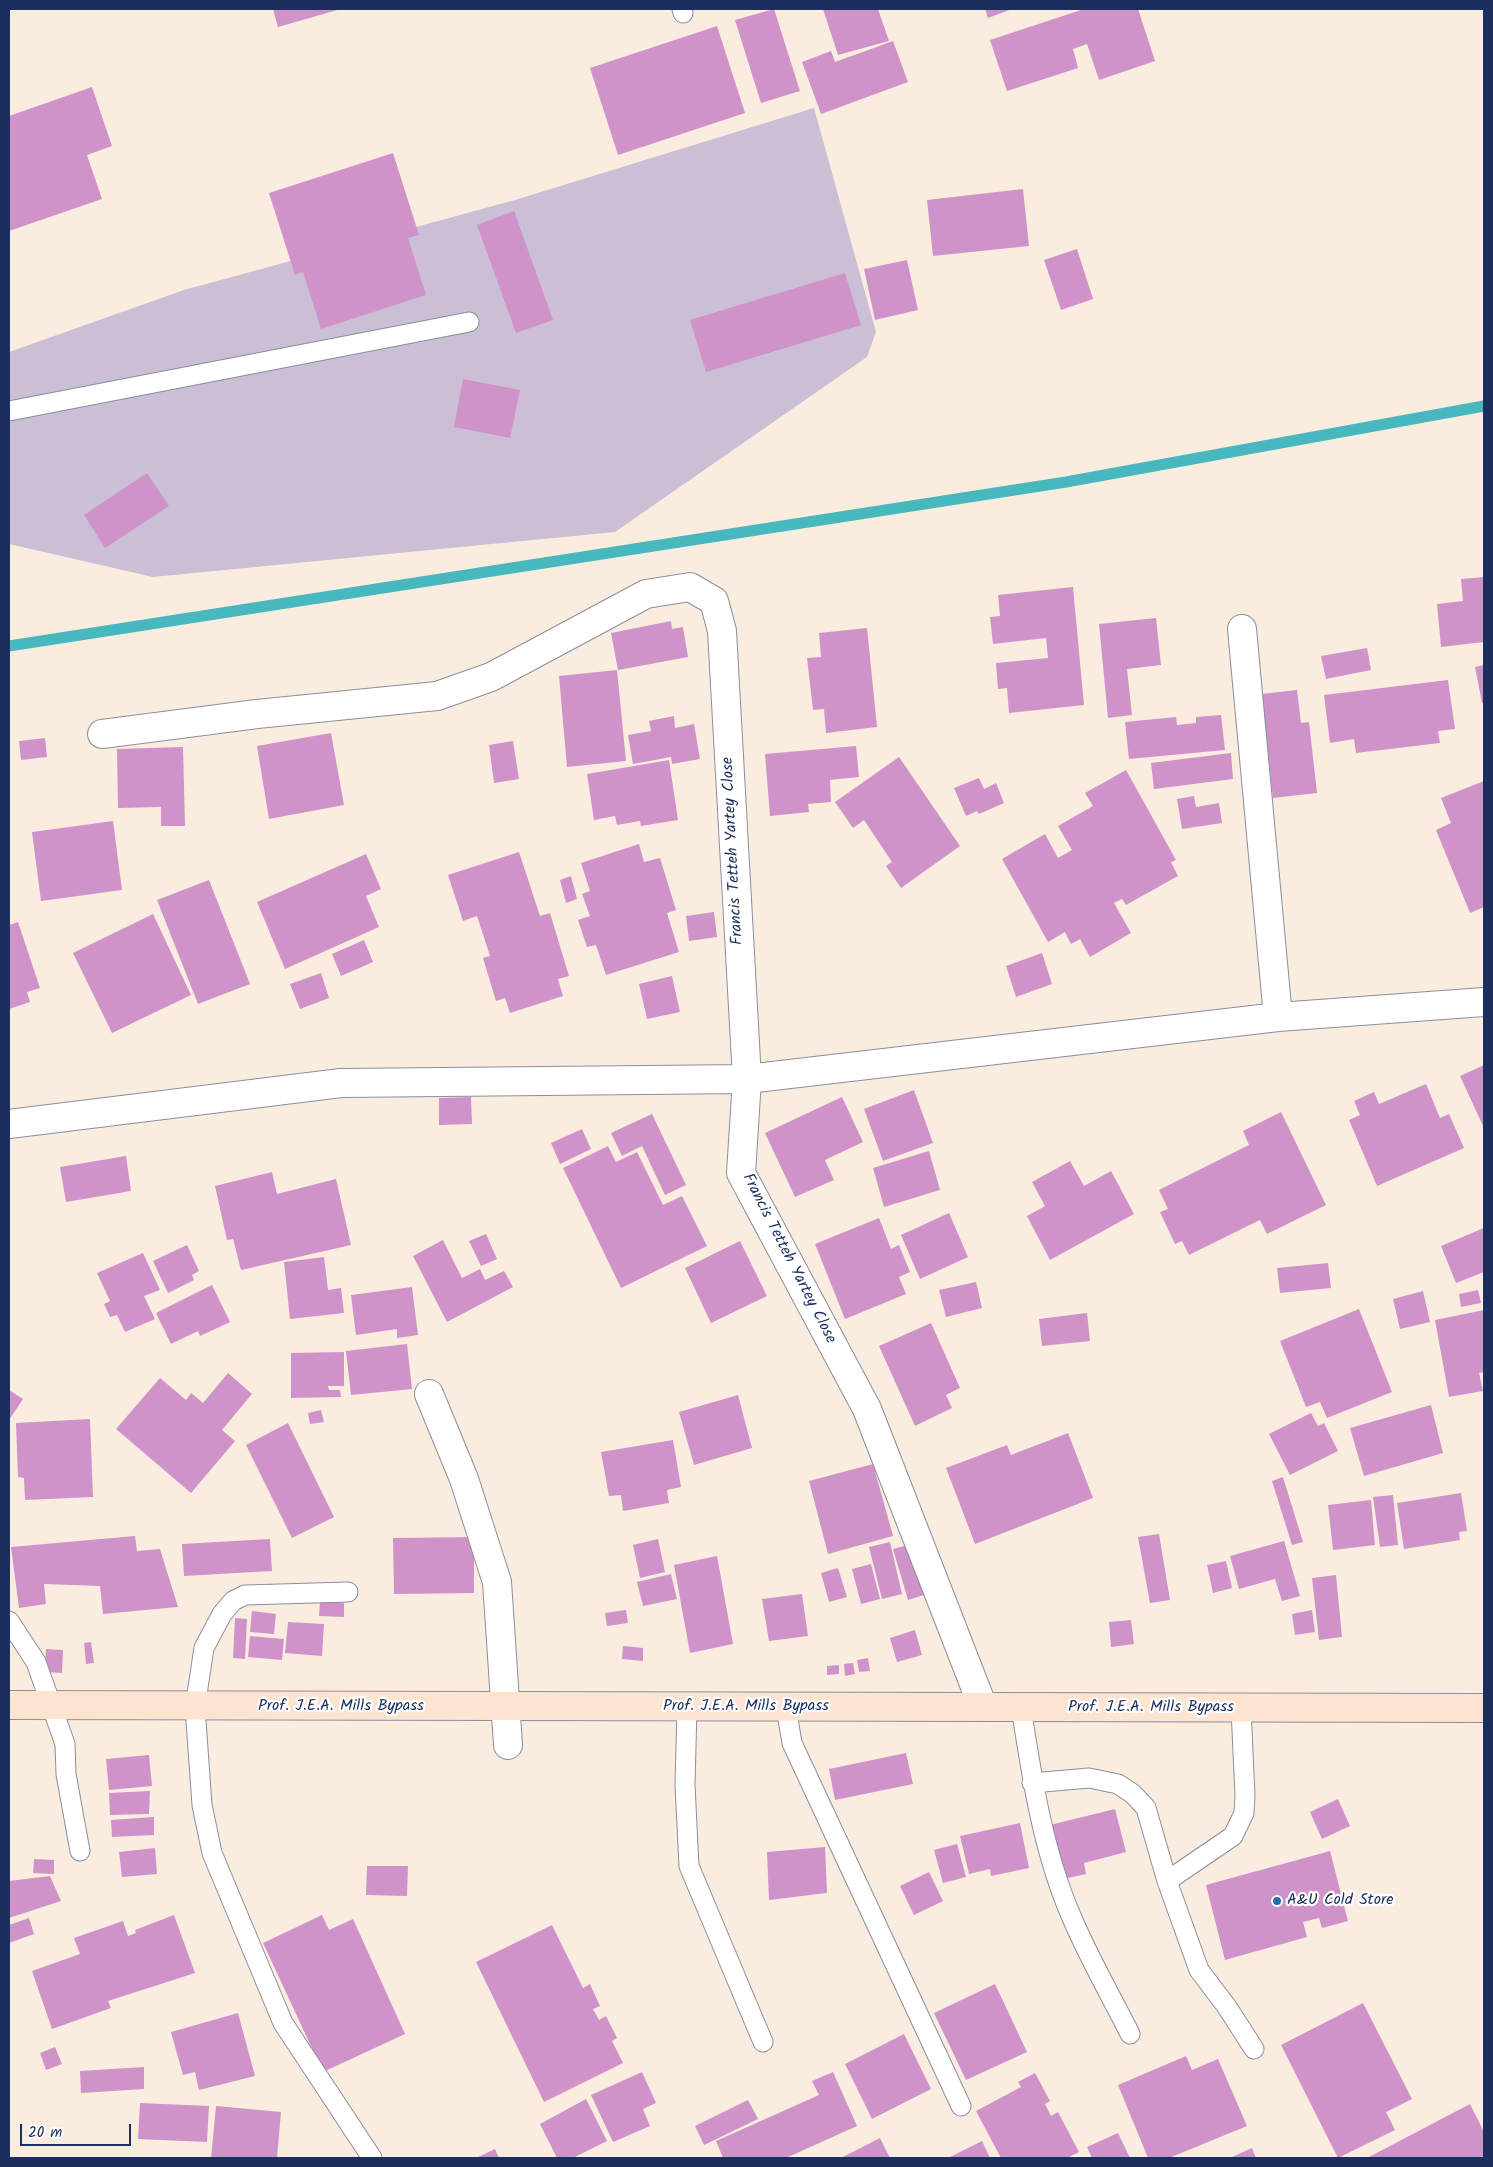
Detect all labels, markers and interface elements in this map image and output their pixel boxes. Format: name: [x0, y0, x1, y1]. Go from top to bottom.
street label: Francis Tetteh Yartey Close: [719, 756, 749, 946]
street label: Francis Tetteh Yartey Close: [737, 1171, 839, 1347]
street label: Prof. J.E.A. Mills Bypass: [258, 1697, 424, 1717]
street label: Prof. J.E.A. Mills Bypass: [663, 1697, 829, 1717]
street label: Prof. J.E.A. Mills Bypass: [1068, 1698, 1234, 1718]
place label: A&U Cold Store: [1287, 1891, 1394, 1911]
marker: A&U Cold Store: [1271, 1895, 1283, 1907]
scale bar: [22, 2114, 134, 2146]
text: 20 m: [28, 2121, 62, 2145]

